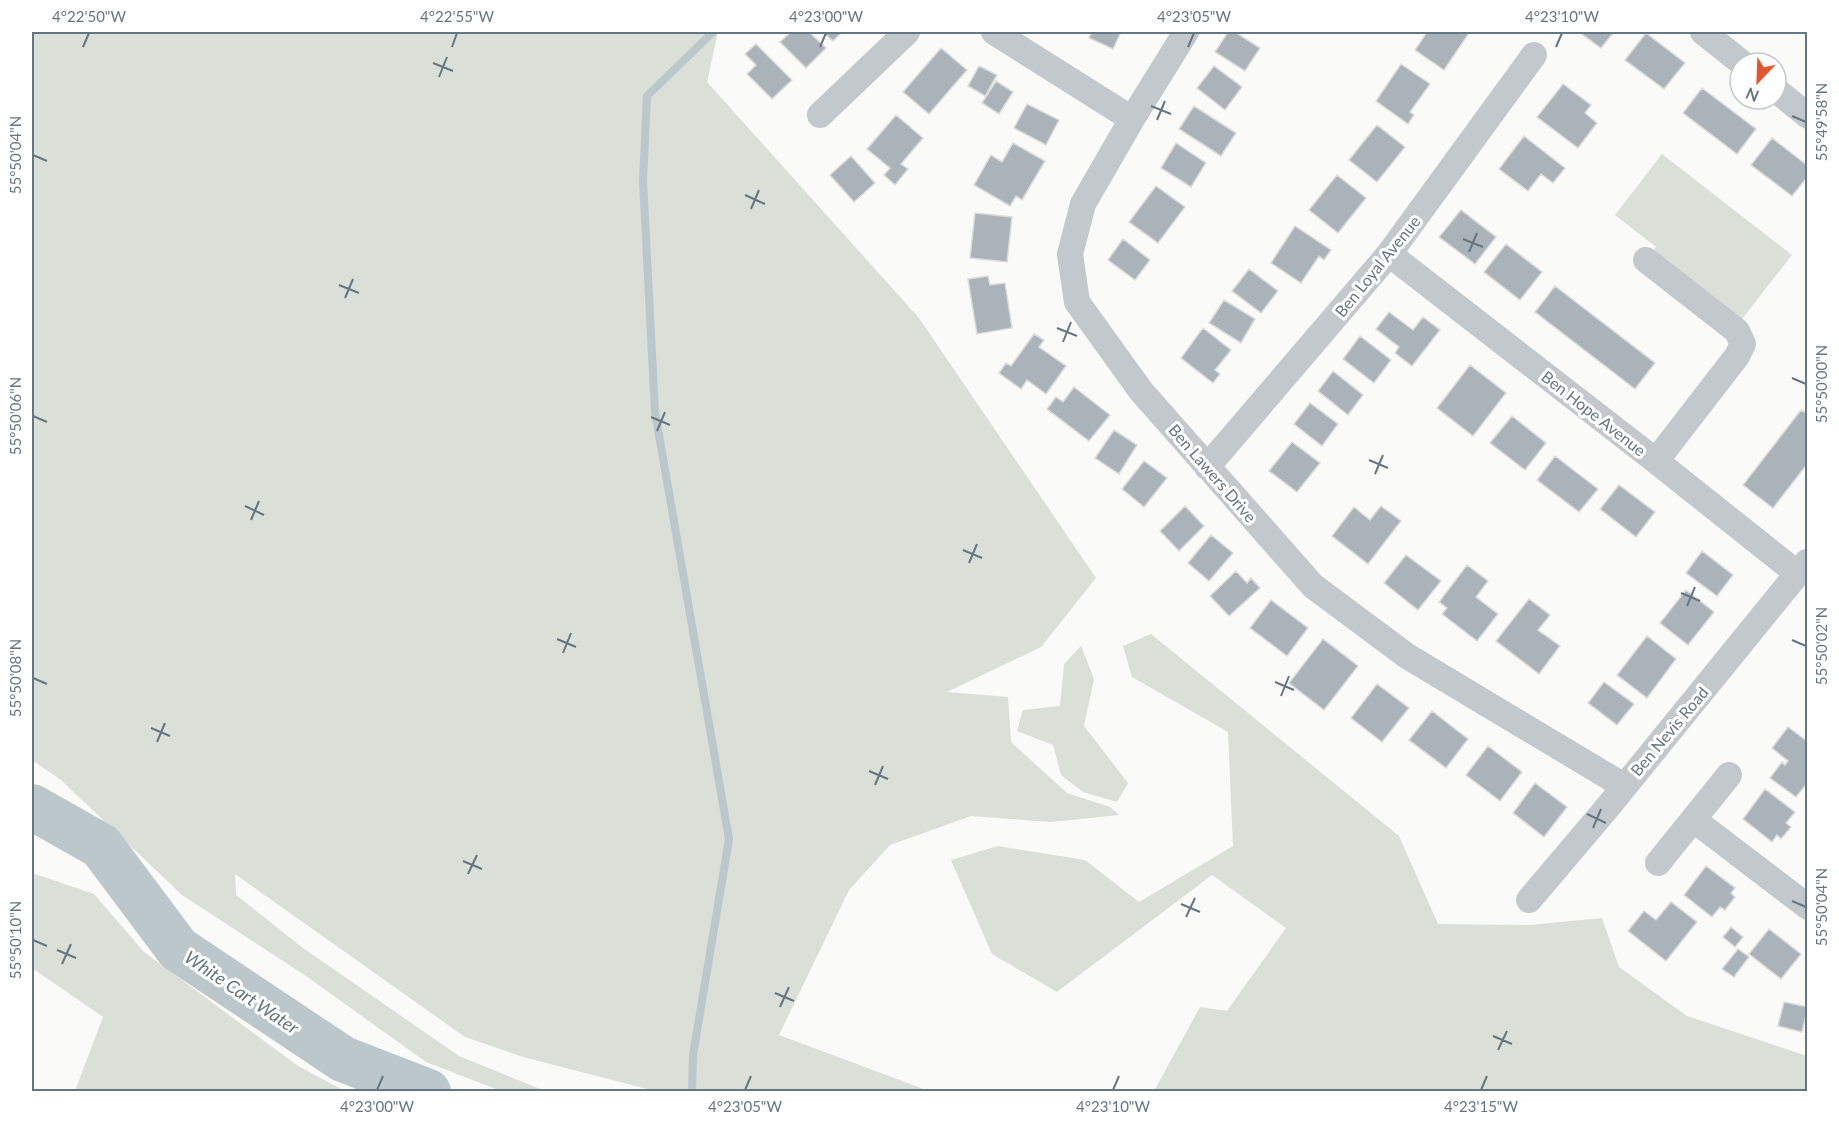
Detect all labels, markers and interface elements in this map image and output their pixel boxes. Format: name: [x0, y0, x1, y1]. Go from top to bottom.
text: 4°22'50"W: [52, 7, 126, 25]
text: 4°22'55"W: [420, 7, 494, 25]
text: 4°23'00"W: [789, 7, 863, 25]
text: 4°23'05"W: [1157, 7, 1231, 25]
text: 4°23'10"W: [1525, 7, 1599, 25]
north arrow: [1728, 51, 1788, 111]
text: 55°49'58"N: [1812, 83, 1830, 161]
text: N: [1743, 84, 1761, 106]
text: 55°50'04"N: [6, 116, 24, 194]
street label: Ben Loyal Avenue: [1330, 212, 1424, 320]
text: 55°50'00"N: [1812, 345, 1830, 423]
street label: Ben Hope Avenue: [1538, 367, 1650, 459]
text: 55°50'06"N: [6, 377, 24, 455]
street label: Ben Lawers Drive: [1165, 420, 1261, 526]
text: 55°50'02"N: [1812, 607, 1830, 685]
text: 55°50'08"N: [6, 639, 24, 717]
street label: Ben Nevis Road: [1626, 683, 1712, 779]
text: 55°50'04"N: [1812, 868, 1830, 946]
text: 55°50'10"N: [6, 901, 24, 979]
water label: White Cart Water: [181, 946, 304, 1039]
text: 4°23'00"W: [340, 1097, 414, 1115]
text: 4°23'05"W: [708, 1097, 782, 1115]
text: 4°23'10"W: [1076, 1097, 1150, 1115]
text: 4°23'15"W: [1444, 1097, 1518, 1115]

